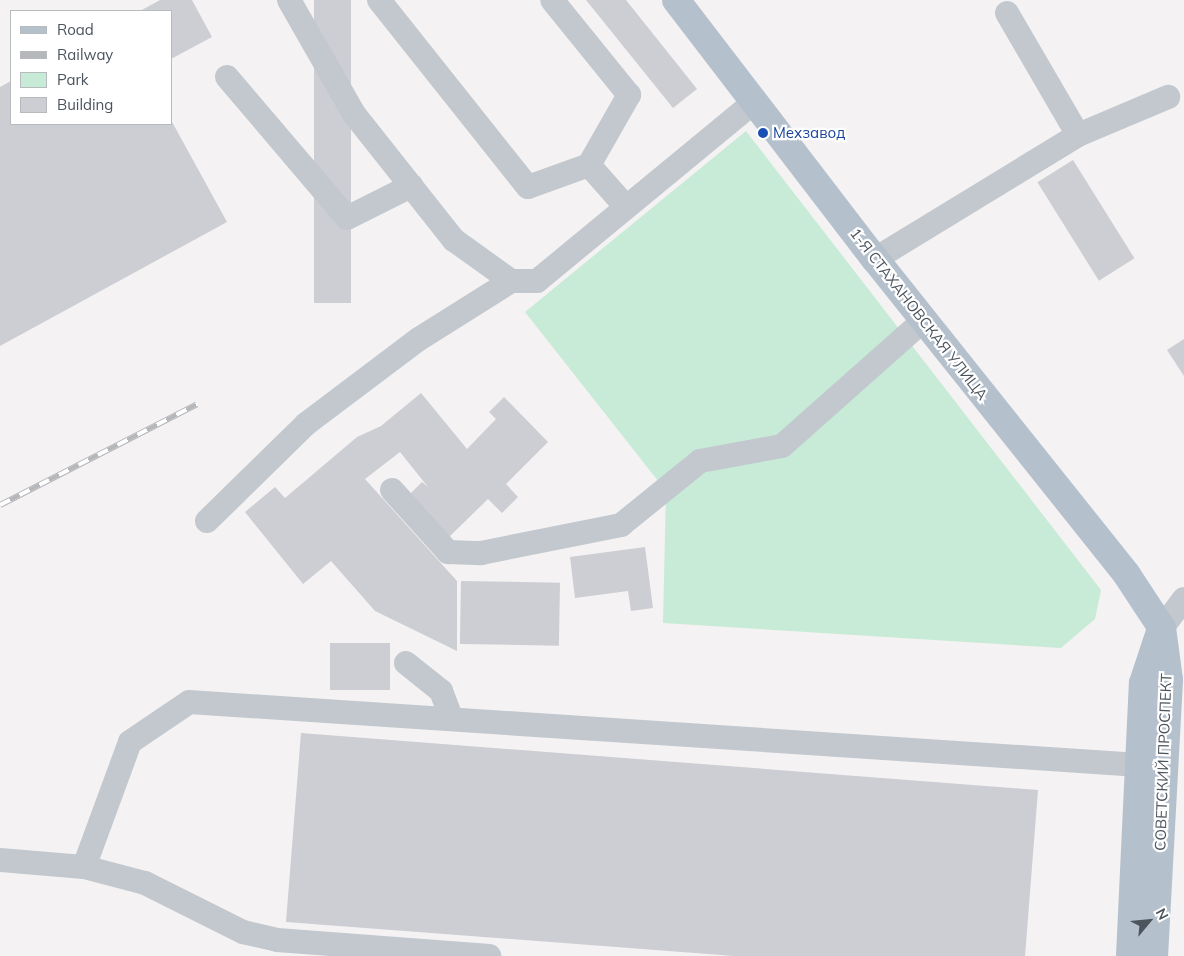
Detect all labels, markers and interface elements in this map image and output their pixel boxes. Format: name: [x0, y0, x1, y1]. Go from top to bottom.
legend: [10, 10, 172, 125]
text: Road: [57, 20, 94, 39]
text: Railway: [57, 45, 113, 64]
text: Park: [57, 70, 89, 89]
text: Building: [57, 95, 113, 114]
place label: Мехзавод: [773, 124, 845, 142]
marker: Мехзавод: [757, 127, 769, 139]
street label: 1-Я СТАХАНОВСКАЯ УЛИЦА: [846, 225, 992, 403]
street label: СОВЕТСКИЙ ПРОСПЕКТ: [1151, 673, 1175, 851]
north arrow: [1124, 896, 1174, 946]
text: N: [1152, 905, 1173, 923]

